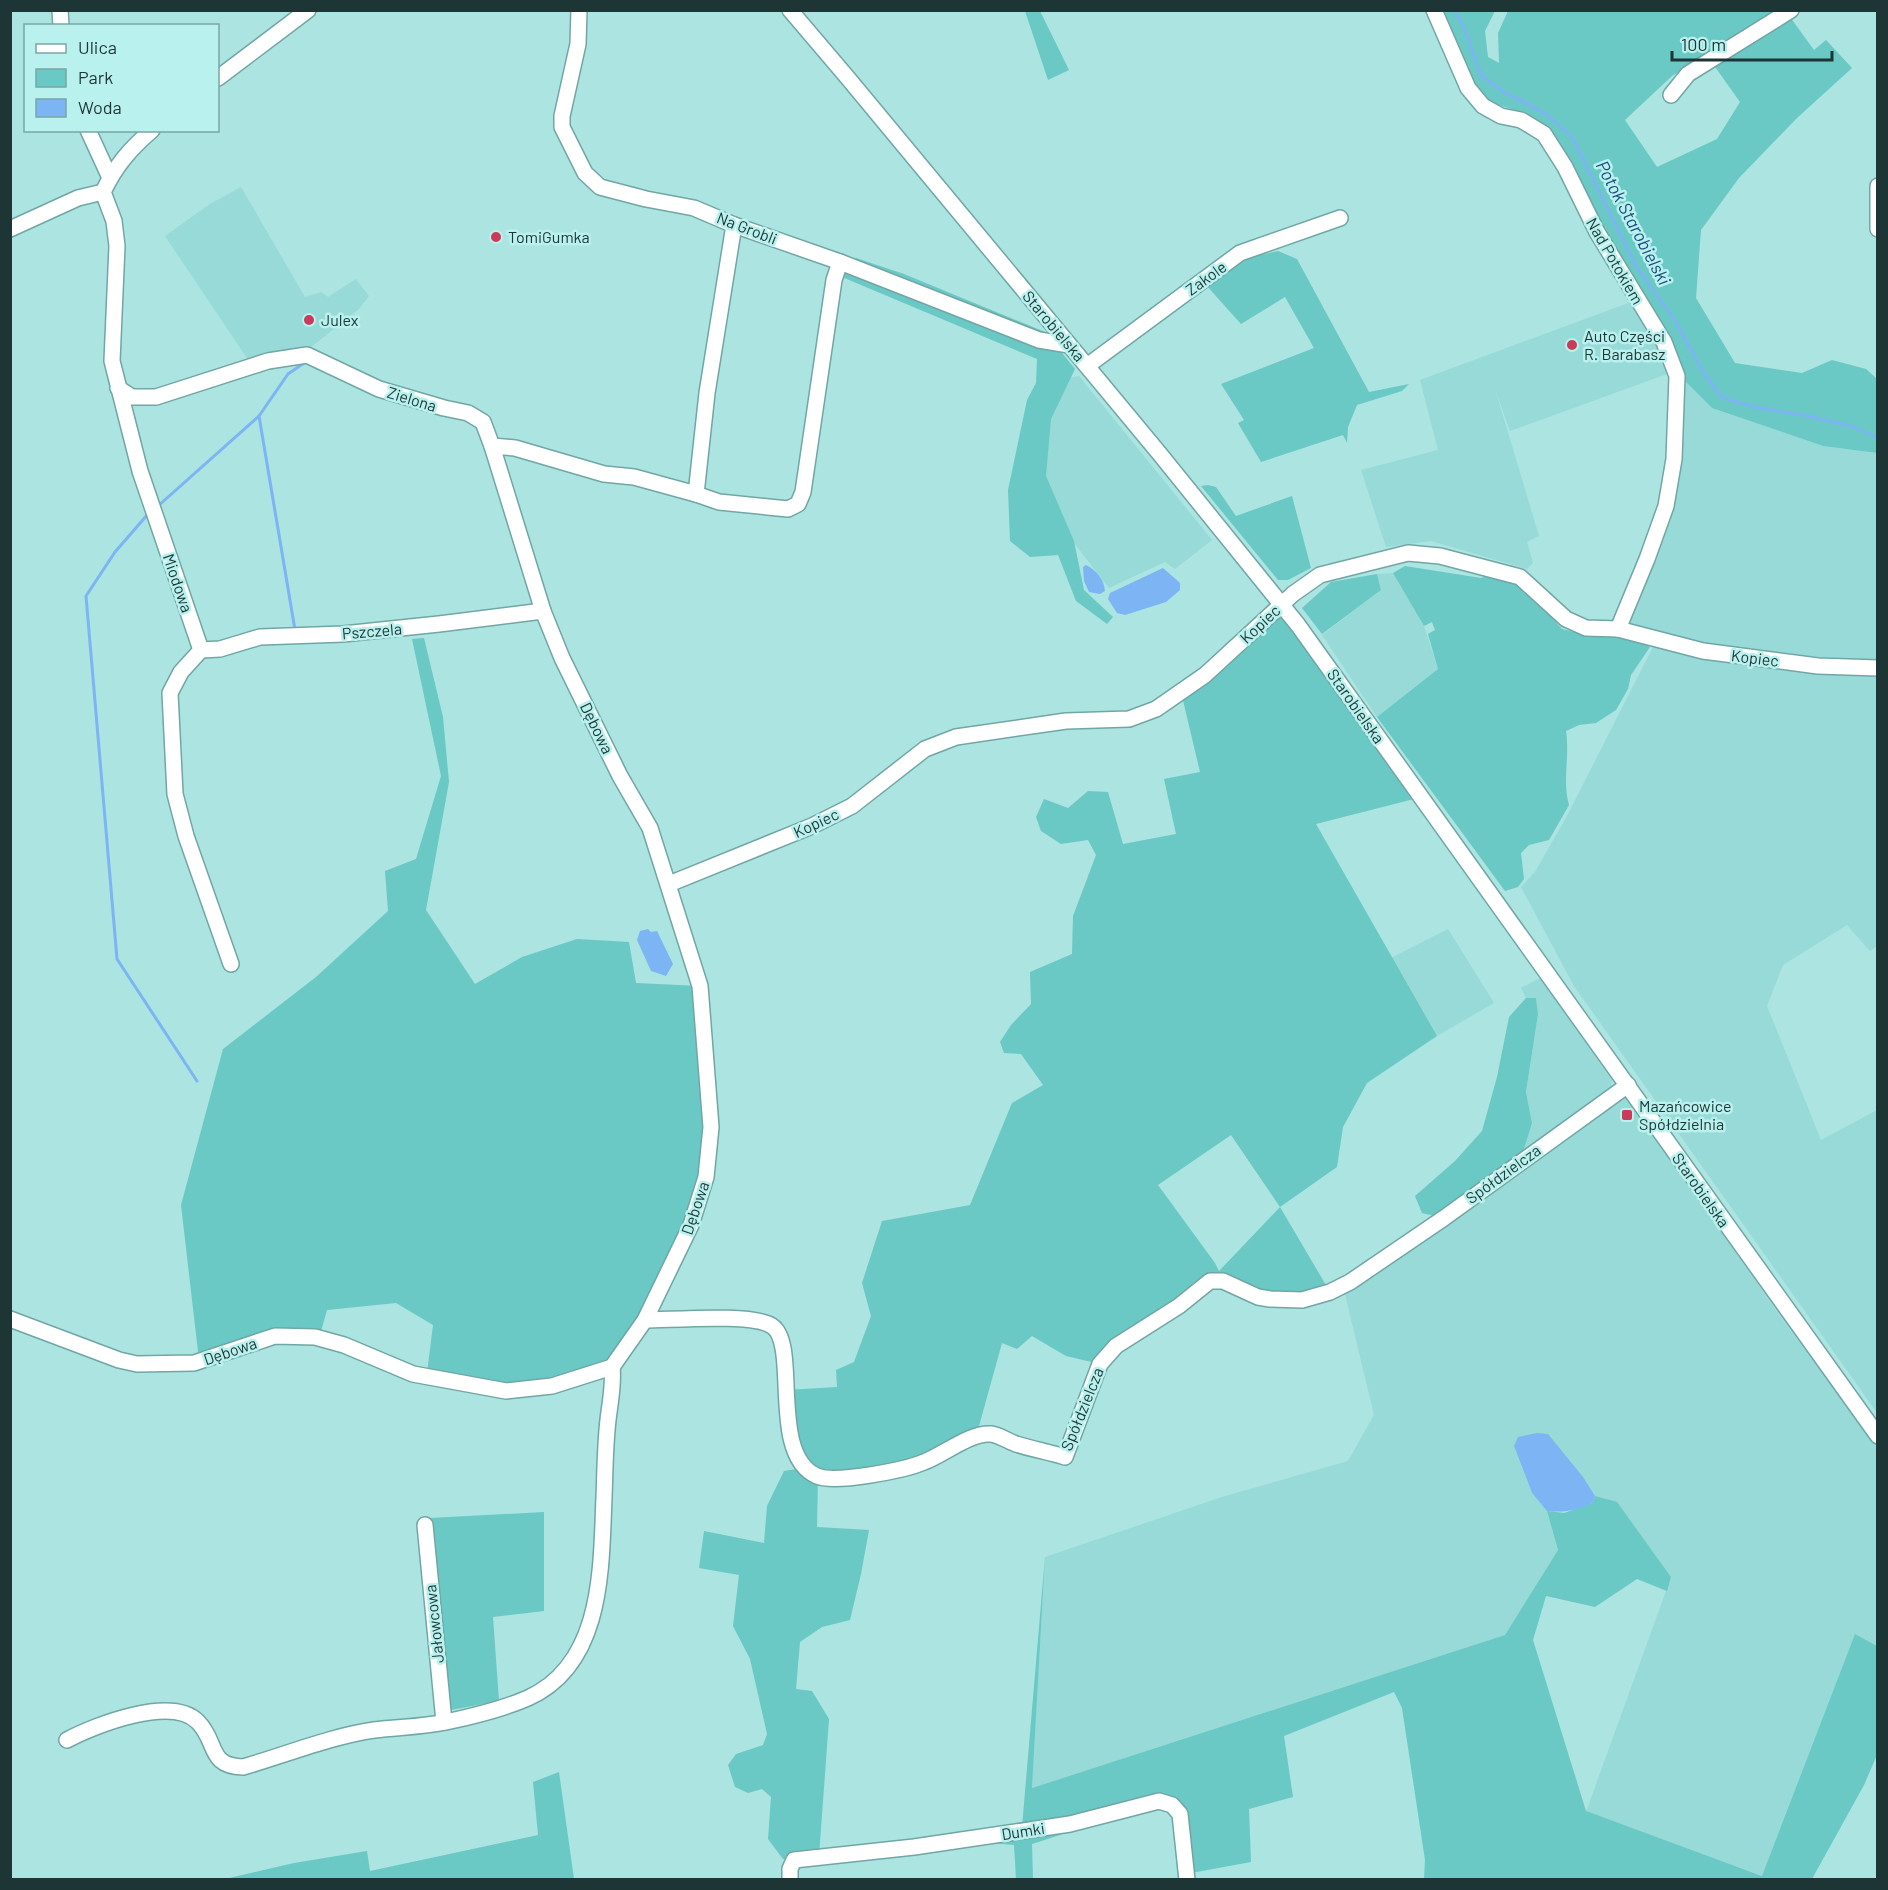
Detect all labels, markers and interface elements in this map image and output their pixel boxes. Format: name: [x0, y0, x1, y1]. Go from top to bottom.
legend: [24, 24, 219, 132]
scale bar: [1672, 24, 1832, 62]
text: 100 m: [1681, 33, 1726, 55]
text: Ulica: [78, 36, 117, 58]
text: Park: [78, 66, 113, 88]
text: Woda: [78, 96, 122, 118]
water label: Potok Starobielski: [1592, 156, 1676, 289]
street label: Na Grobli: [714, 207, 780, 248]
street label: Nad Potokiem: [1583, 214, 1648, 307]
place label: TomiGumka: [508, 227, 590, 246]
marker: TomiGumka: [489, 230, 503, 244]
street label: Zakole: [1182, 257, 1230, 299]
street label: Starobielska: [1019, 286, 1089, 365]
place label: Julex: [321, 310, 359, 329]
marker: Julex: [302, 313, 316, 327]
place label: Auto Części R. Barabasz: [1584, 326, 1665, 363]
marker: Auto Części R. Barabasz: [1565, 338, 1579, 352]
street label: Zielona: [385, 382, 439, 415]
street label: Miodowa: [160, 551, 197, 615]
street label: Kopiec: [1236, 600, 1284, 647]
street label: Pszczela: [341, 618, 403, 643]
street label: Kopiec: [1730, 645, 1780, 670]
street label: Starobielska: [1324, 665, 1389, 747]
street label: Dębowa: [577, 699, 618, 757]
street label: Kopiec: [790, 804, 842, 841]
place label: Mazańcowice Spółdzielnia: [1639, 1096, 1732, 1133]
marker: Mazańcowice Spółdzielnia: [1620, 1108, 1634, 1122]
street label: Spółdzielcza: [1462, 1140, 1544, 1207]
street label: Starobielska: [1669, 1149, 1734, 1231]
street label: Dębowa: [677, 1179, 712, 1237]
street label: Dębowa: [201, 1333, 259, 1368]
street label: Spółdzielcza: [1056, 1364, 1107, 1453]
street label: Jałowcowa: [420, 1584, 447, 1664]
street label: Dumki: [1000, 1818, 1046, 1843]

